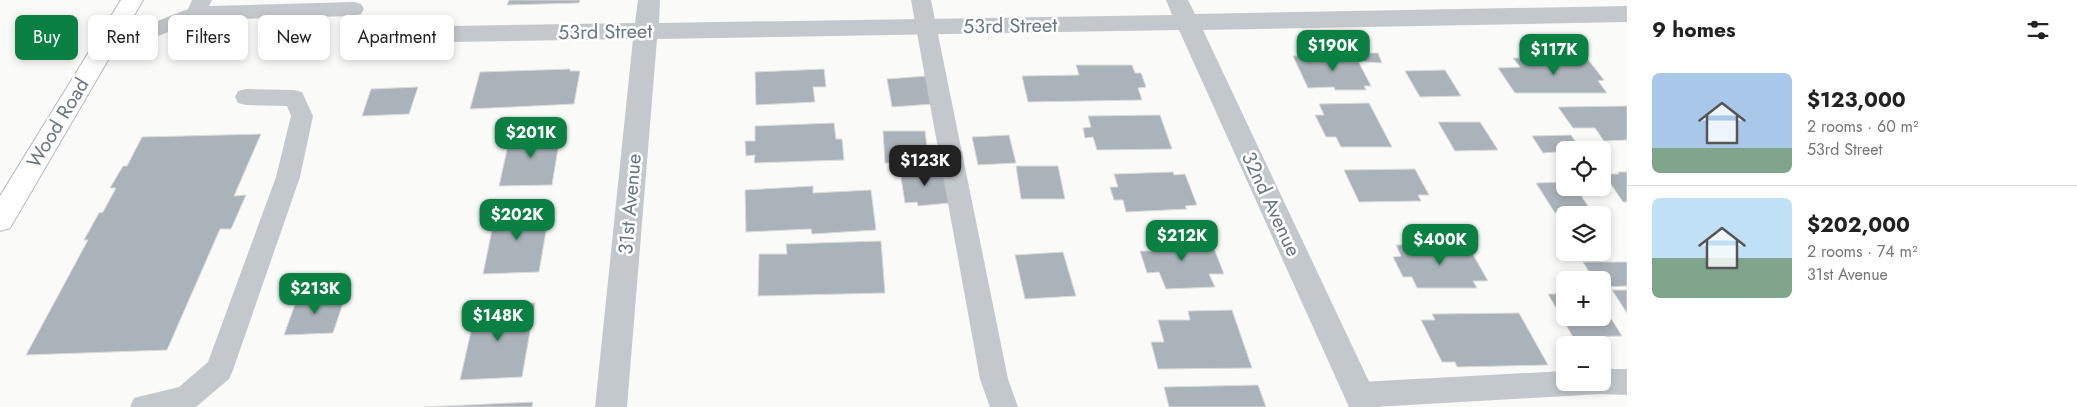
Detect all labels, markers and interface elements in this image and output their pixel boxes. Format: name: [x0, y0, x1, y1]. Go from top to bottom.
street label: 53rd Street: [963, 11, 1058, 41]
chip: Buy: [15, 15, 78, 60]
chip: Rent: [88, 15, 158, 60]
chip: Filters: [168, 15, 248, 60]
chip: New: [258, 15, 330, 60]
chip: Apartment: [340, 15, 454, 60]
text: 9 homes: [1652, 15, 1736, 45]
icon: filters: [2024, 16, 2052, 44]
street label: 53rd Street: [558, 17, 653, 47]
pin: $190K: [1298, 30, 1368, 72]
text: $190K: [1308, 34, 1358, 57]
pin: $117K: [1519, 34, 1589, 76]
text: $117K: [1530, 38, 1578, 61]
street label: Wood Road: [20, 72, 96, 174]
text: $123,000: [1807, 85, 1906, 115]
icon: home: [1692, 93, 1752, 153]
text: 2 rooms · 60 m²: [1807, 115, 1919, 138]
pin: $201K: [496, 116, 566, 159]
text: $201K: [506, 121, 556, 144]
text: 53rd Street: [1807, 138, 1882, 161]
map controls: [1556, 141, 1611, 391]
button: locate: [1556, 141, 1611, 196]
pin: $123K: [890, 144, 960, 187]
street label: 32nd Avenue: [1234, 147, 1308, 261]
text: $123K: [900, 149, 950, 172]
street label: 31st Avenue: [611, 152, 649, 256]
pin: $202K: [482, 198, 552, 241]
text: $202K: [491, 203, 543, 226]
button: layers: [1556, 206, 1611, 261]
text: $202,000: [1807, 210, 1910, 240]
icon: home: [1692, 218, 1752, 278]
pin: $212K: [1147, 220, 1217, 262]
text: $212K: [1157, 224, 1207, 247]
pin: $400K: [1405, 224, 1475, 266]
text: $400K: [1413, 228, 1467, 251]
text: 2 rooms · 74 m²: [1807, 240, 1918, 263]
text: 31st Avenue: [1807, 263, 1888, 286]
button: +: [1556, 271, 1611, 326]
pin: $213K: [280, 272, 350, 315]
text: $213K: [290, 277, 340, 300]
pin: $148K: [463, 300, 533, 342]
text: $148K: [473, 304, 523, 327]
button: −: [1556, 336, 1611, 391]

